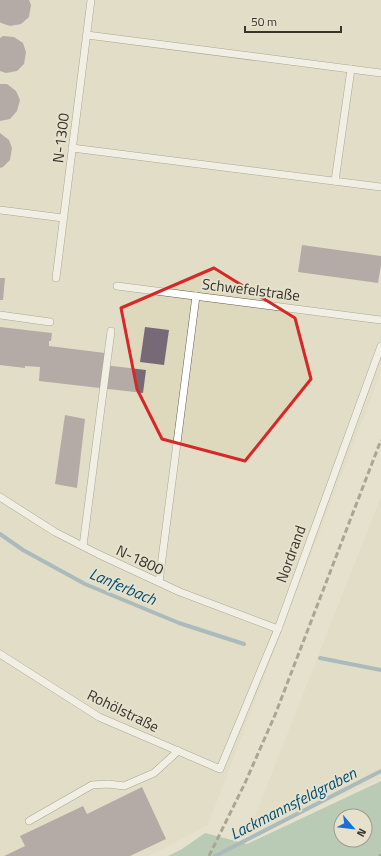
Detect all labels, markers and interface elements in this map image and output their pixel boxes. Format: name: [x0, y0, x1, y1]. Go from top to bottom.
scale bar: [245, 8, 341, 34]
text: 50 m: [251, 12, 277, 31]
street label: N-1300: [46, 112, 75, 164]
street label: Schwefelstraße: [201, 272, 301, 307]
street label: Nordrand: [270, 522, 312, 586]
street label: N-1800: [113, 538, 168, 581]
water label: Lanferbach: [86, 561, 161, 611]
street label: Rohölstraße: [83, 683, 163, 738]
water label: Lackmannsfeldgraben: [226, 760, 361, 845]
north arrow: [333, 808, 373, 848]
text: N: [353, 826, 371, 840]

